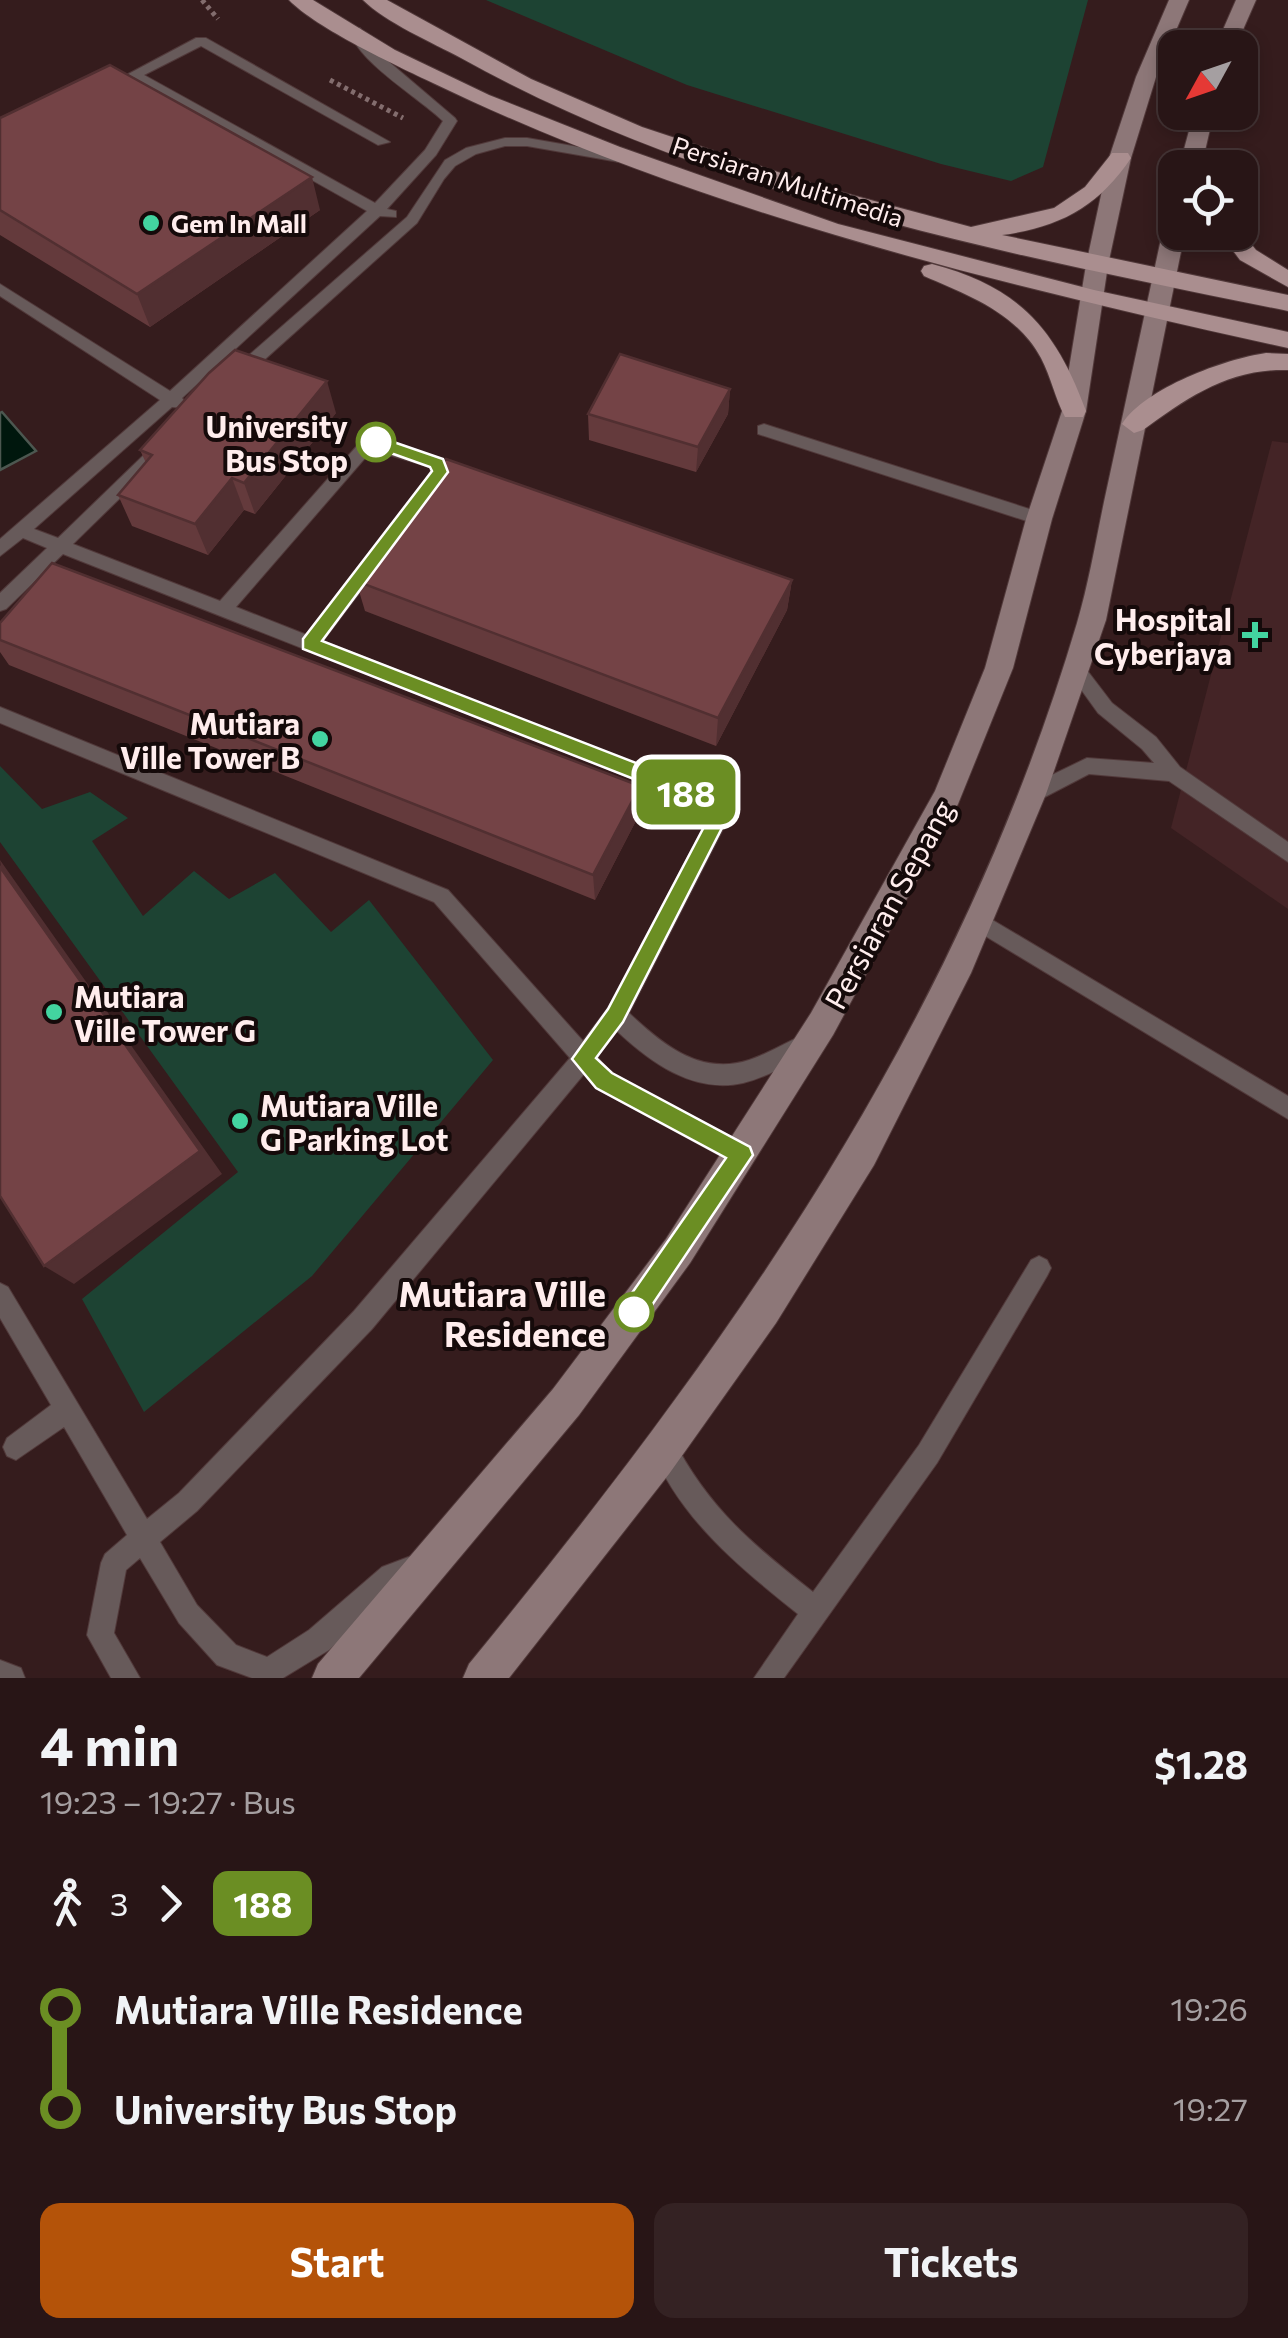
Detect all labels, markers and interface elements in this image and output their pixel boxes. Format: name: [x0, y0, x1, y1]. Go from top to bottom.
north arrow: [1158, 30, 1258, 130]
map controls: [1158, 30, 1258, 250]
street label: Persiaran Multimedia: [669, 130, 907, 232]
button: locate: [1158, 150, 1258, 250]
place label: Gem In Mall: [171, 208, 307, 238]
marker: Gem In Mall: [140, 212, 162, 234]
place label: University Bus Stop: [206, 407, 349, 478]
marker: University Bus Stop: [357, 423, 395, 461]
place label: Hospital Cyberjaya: [1094, 600, 1232, 671]
marker: Hospital Cyberjaya: [1242, 622, 1268, 648]
place label: Mutiara Ville Tower B: [120, 704, 300, 775]
marker: Mutiara Ville Tower B: [309, 728, 331, 750]
line badge: 188: [628, 760, 744, 824]
text: 188: [656, 771, 716, 814]
street label: Persiaran Sepang: [815, 793, 961, 1015]
place label: Mutiara Ville Tower G: [74, 977, 256, 1048]
marker: Mutiara Ville Tower G: [43, 1001, 65, 1023]
place label: Mutiara Ville G Parking Lot: [260, 1086, 448, 1157]
marker: Mutiara Ville G Parking Lot: [229, 1110, 251, 1132]
place label: Mutiara Ville Residence: [398, 1271, 606, 1354]
marker: Mutiara Ville Residence: [615, 1293, 653, 1331]
text: 4 min: [40, 1710, 179, 1777]
text: $1.28: [1154, 1740, 1248, 1787]
text: 19:23 – 19:27 · Bus: [40, 1781, 296, 1821]
icon: walk: [40, 1876, 95, 1931]
icon: forward: [143, 1876, 198, 1931]
text: 188: [233, 1882, 292, 1925]
text: 3: [110, 1883, 128, 1923]
text: Mutiara Ville Residence: [114, 1985, 523, 2032]
text: 19:26: [1170, 1988, 1248, 2028]
text: University Bus Stop: [114, 2085, 457, 2132]
text: 19:27: [1173, 2088, 1248, 2128]
button: Start: [40, 2203, 634, 2318]
button: Tickets: [654, 2203, 1248, 2318]

